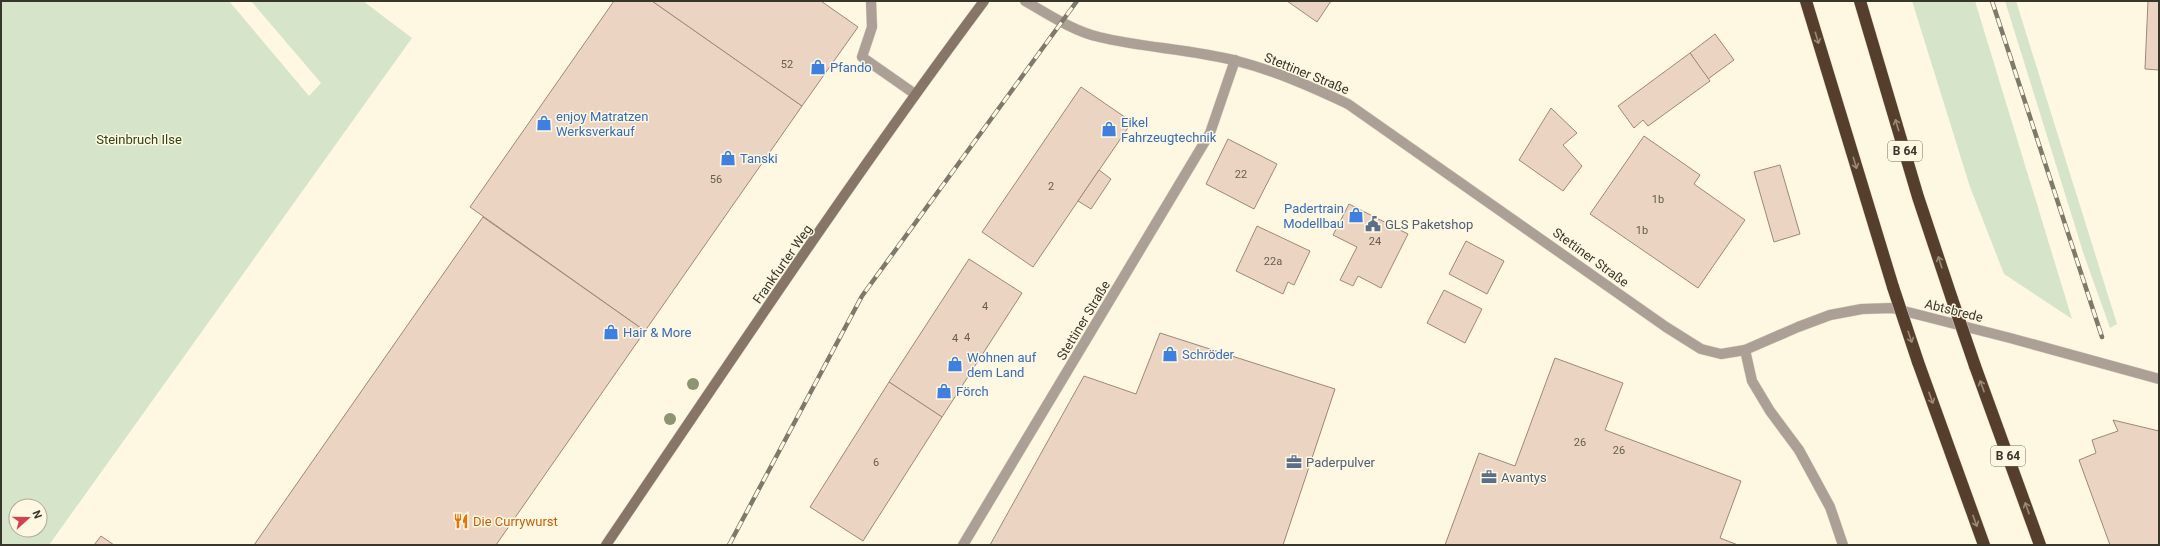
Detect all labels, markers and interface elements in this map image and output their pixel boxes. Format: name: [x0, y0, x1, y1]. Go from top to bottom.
one-way arrow: [1814, 32, 1821, 45]
street label: Stettiner Straße: [1262, 50, 1351, 97]
house number: 52: [781, 58, 793, 71]
shop icon: Pfando: [809, 58, 827, 76]
place label: Pfando: [830, 60, 872, 75]
place label: enjoy Matratzen Werksverkauf: [556, 109, 648, 139]
shop icon: enjoy Matratzen Werksverkauf: [535, 114, 553, 132]
place label: Eikel Fahrzeugtechnik: [1121, 115, 1217, 145]
one-way arrow: [1893, 119, 1900, 132]
shop icon: Eikel Fahrzeugtechnik: [1100, 120, 1118, 138]
park label: Steinbruch Ilse: [96, 132, 182, 147]
road number: B 64: [1888, 141, 1922, 161]
shop icon: Tanski: [719, 149, 737, 167]
place label: Tanski: [740, 151, 778, 166]
one-way arrow: [1852, 156, 1859, 169]
house number: 22: [1235, 168, 1247, 181]
house number: 56: [710, 173, 722, 186]
house number: 2: [1048, 180, 1054, 193]
house number: 1b: [1652, 193, 1664, 206]
place label: Padertrain Modellbau: [1283, 201, 1344, 231]
shop icon: Padertrain Modellbau: [1347, 206, 1365, 224]
public building icon: GLS Paketshop: [1364, 215, 1382, 233]
place label: GLS Paketshop: [1385, 217, 1473, 232]
street label: Frankfurter Weg: [750, 222, 815, 307]
house number: 1b: [1636, 224, 1648, 237]
street label: Stettiner Straße: [1550, 225, 1632, 290]
house number: 24: [1369, 235, 1381, 248]
house number: 22a: [1264, 255, 1282, 268]
one-way arrow: [1936, 256, 1943, 269]
street label: Stettiner Straße: [1054, 278, 1113, 363]
street label: Abtsbrede: [1923, 296, 1985, 325]
house number: 4: [982, 300, 988, 313]
shop icon: Hair & More: [602, 323, 620, 341]
place label: Hair & More: [623, 325, 691, 340]
house number: 4: [964, 331, 970, 344]
one-way arrow: [1907, 331, 1914, 344]
house number: 4: [952, 332, 958, 345]
shop icon: Schröder: [1161, 345, 1179, 363]
place label: Schröder: [1182, 347, 1235, 362]
place label: Wohnen auf dem Land: [967, 350, 1037, 380]
shop icon: Wohnen auf dem Land: [946, 355, 964, 373]
one-way arrow: [1978, 381, 1986, 393]
shop icon: Förch: [935, 382, 953, 400]
place label: Förch: [956, 384, 989, 399]
one-way arrow: [1928, 392, 1936, 404]
house number: 26: [1574, 436, 1586, 449]
house number: 26: [1613, 444, 1625, 457]
road number: B 64: [1991, 446, 2025, 466]
office icon: Paderpulver: [1285, 453, 1303, 471]
place label: Paderpulver: [1306, 455, 1376, 470]
house number: 6: [873, 456, 879, 469]
office icon: Avantys: [1480, 468, 1498, 486]
place label: Avantys: [1501, 470, 1547, 485]
north arrow: [8, 498, 48, 538]
one-way arrow: [2023, 502, 2030, 515]
text: N: [29, 509, 44, 521]
restaurant icon: Die Currywurst: [452, 512, 470, 530]
place label: Die Currywurst: [473, 514, 558, 529]
one-way arrow: [1972, 514, 1979, 527]

